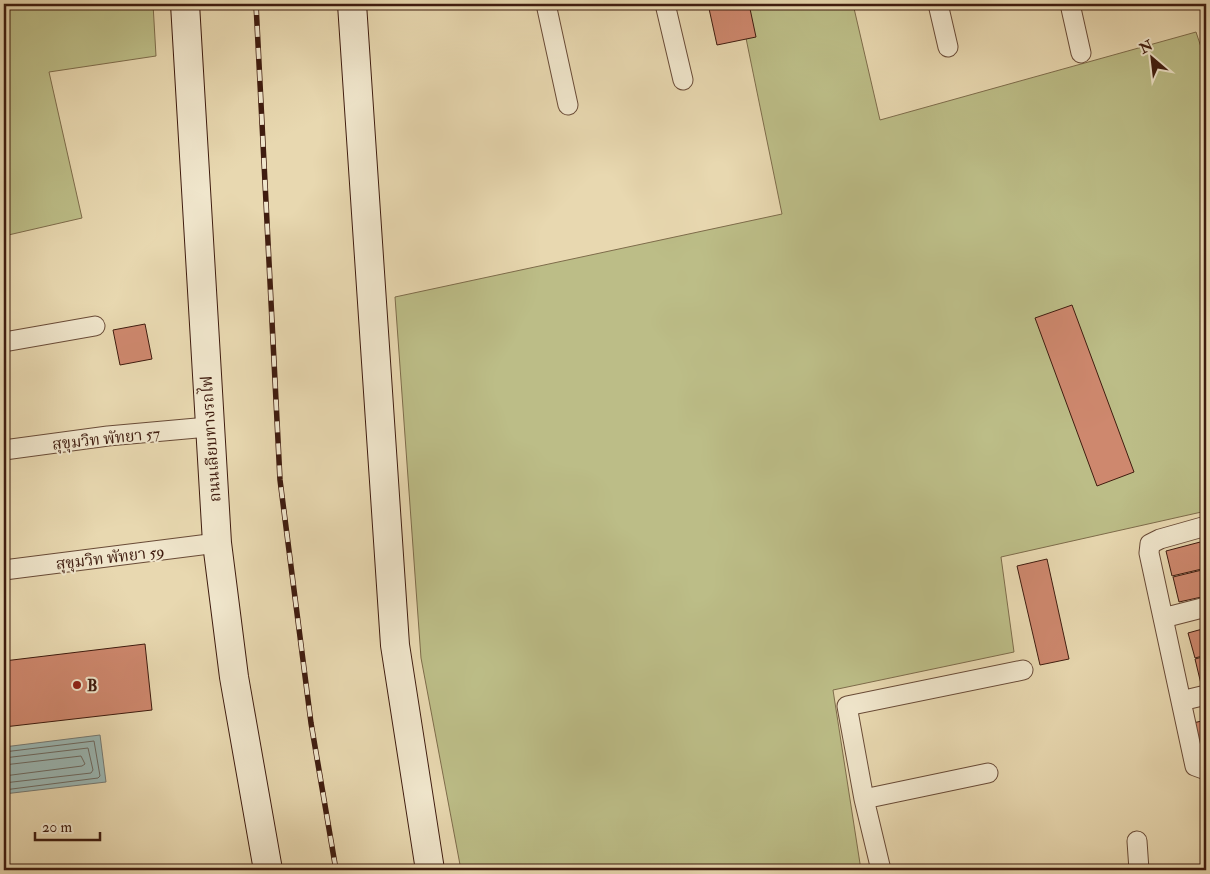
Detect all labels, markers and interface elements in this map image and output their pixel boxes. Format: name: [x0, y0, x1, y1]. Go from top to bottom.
north arrow: [1128, 32, 1178, 82]
text: N: [1136, 36, 1156, 58]
street label: ถนนเลียบทางรถไฟ: [196, 375, 225, 503]
street label: สุขุมวิท พัทยา 57: [51, 423, 162, 456]
street label: สุขุมวิท พัทยา 59: [55, 541, 166, 576]
place label: B: [87, 676, 97, 696]
marker: B: [71, 679, 83, 691]
scale bar: [35, 809, 100, 841]
text: 20 m: [42, 818, 72, 837]

